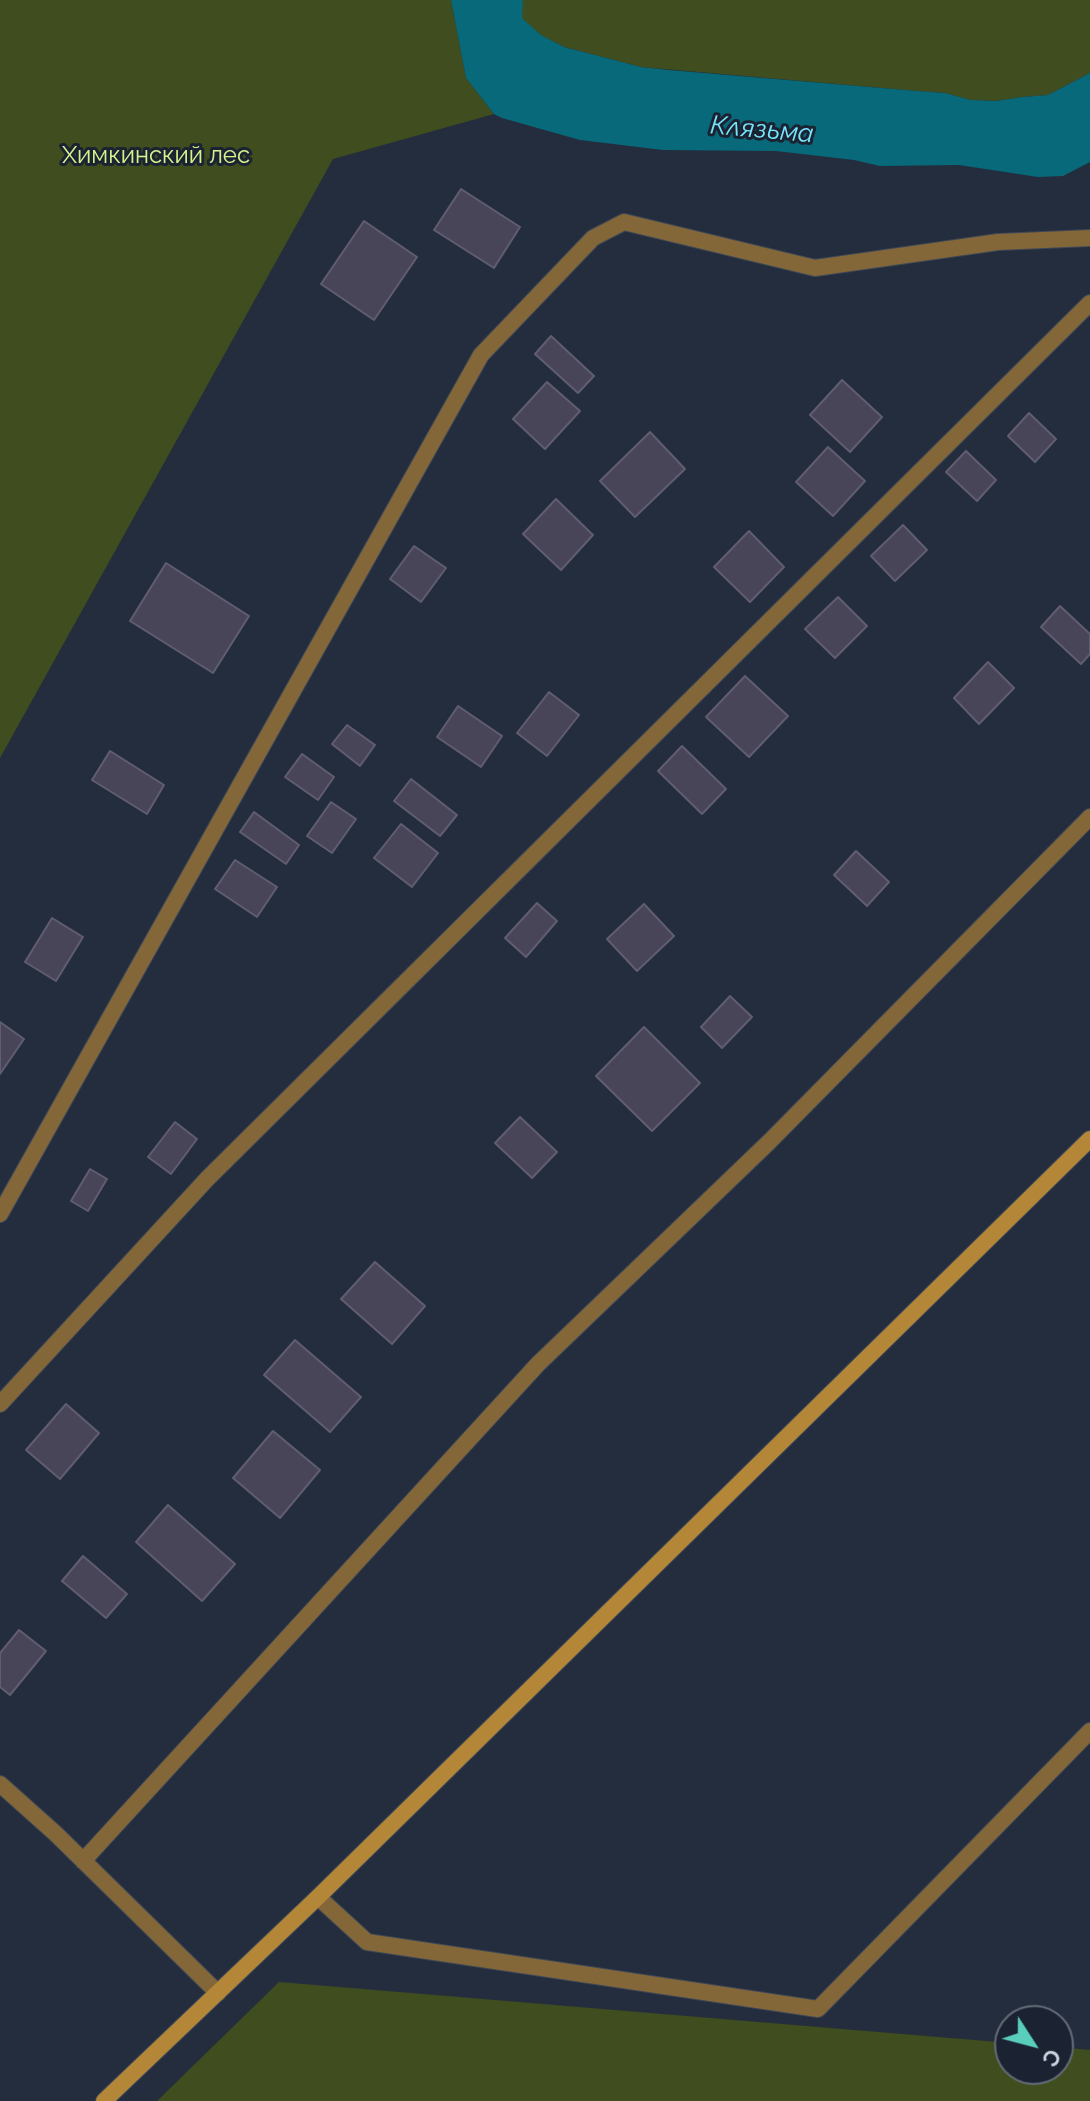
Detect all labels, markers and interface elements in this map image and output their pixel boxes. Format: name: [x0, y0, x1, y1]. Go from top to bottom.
water label: Клязьма: [709, 110, 815, 150]
park label: Химкинский лес: [62, 142, 250, 170]
north arrow: [994, 2005, 1074, 2085]
text: С: [1037, 2044, 1067, 2072]

